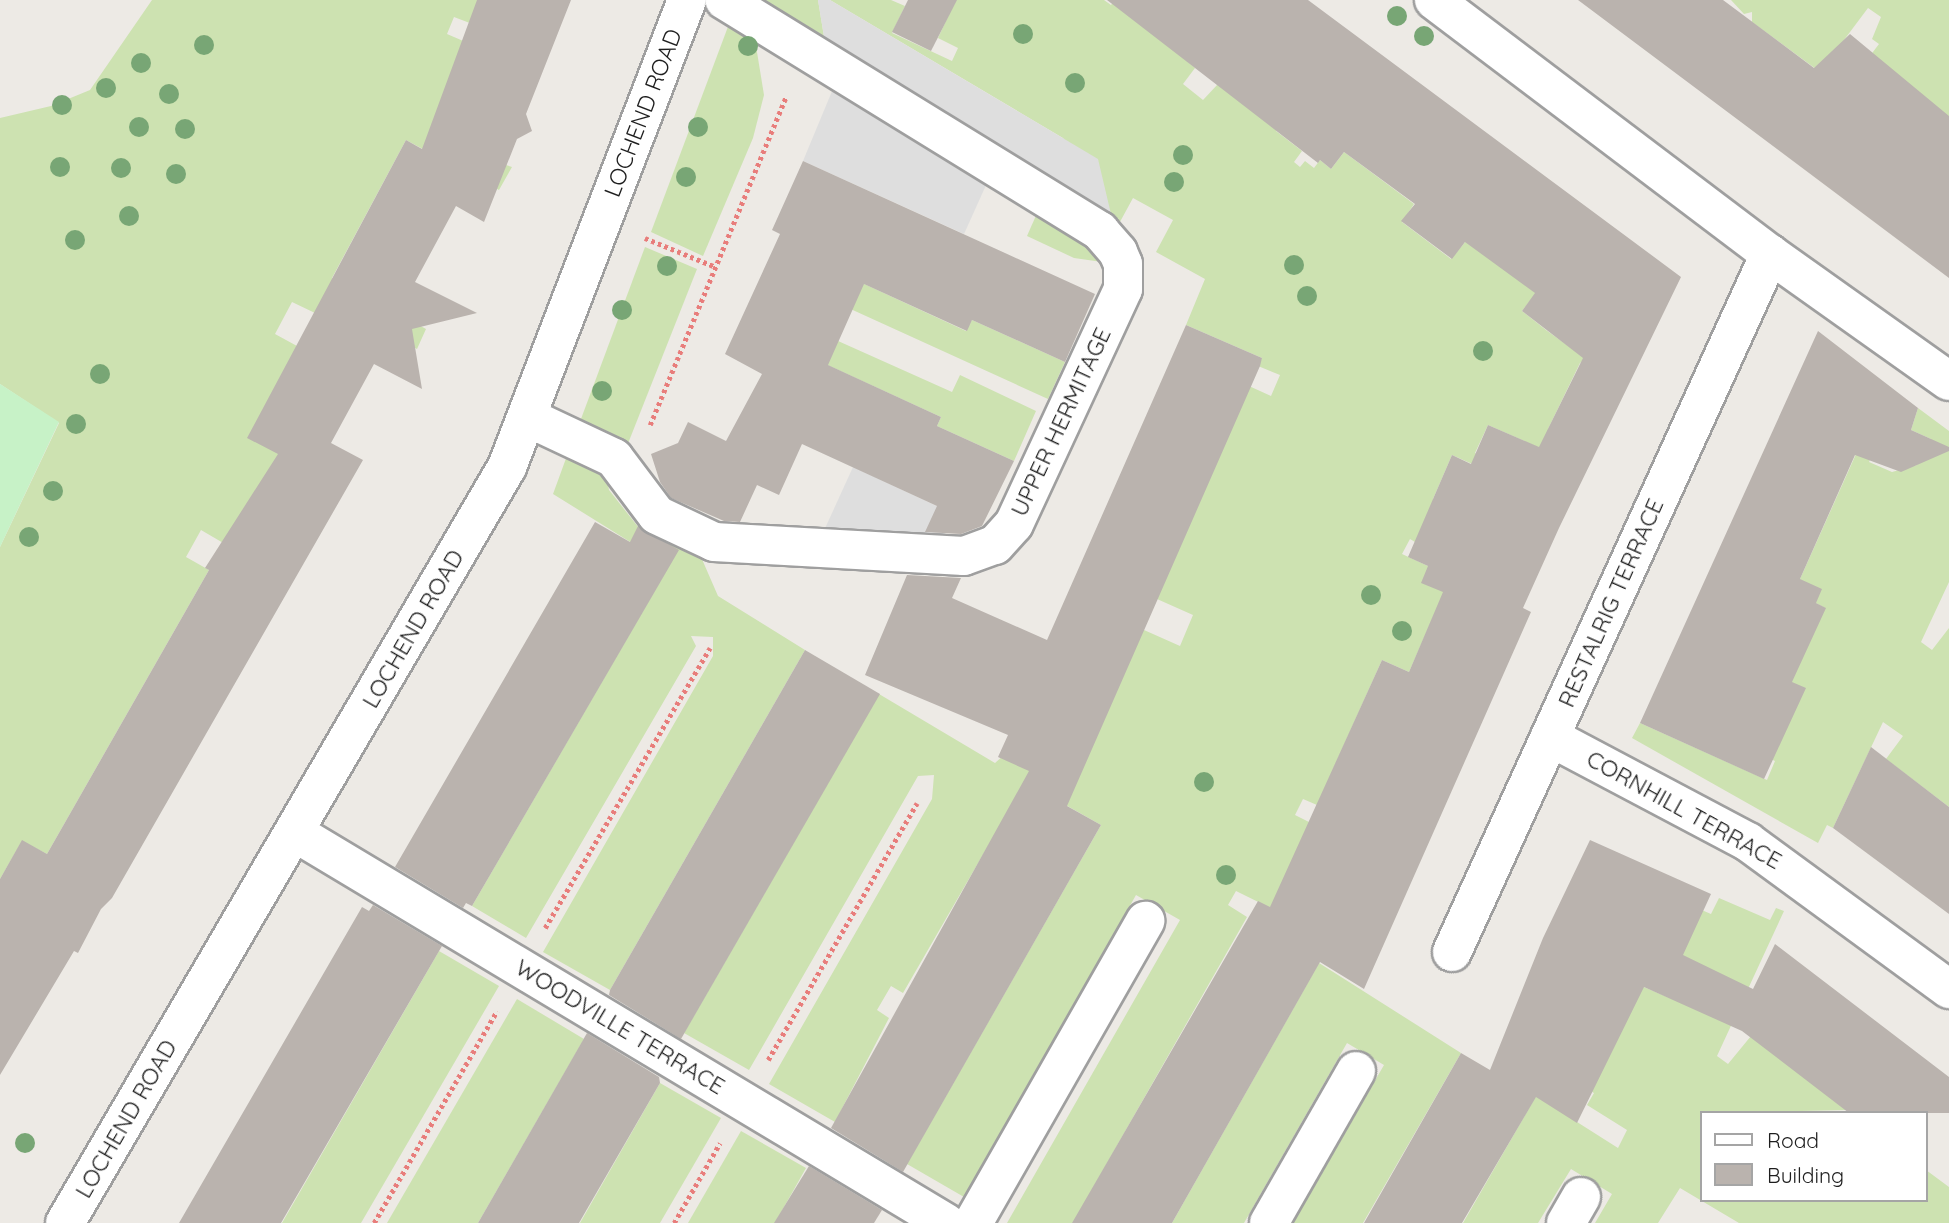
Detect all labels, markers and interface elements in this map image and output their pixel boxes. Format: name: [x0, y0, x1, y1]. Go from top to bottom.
street label: LOCHEND ROAD: [598, 25, 688, 201]
street label: UPPER HERMITAGE: [1005, 323, 1117, 521]
street label: RESTALRIG TERRACE: [1553, 494, 1669, 712]
street label: LOCHEND ROAD: [357, 545, 469, 713]
street label: CORNHILL TERRACE: [1582, 745, 1786, 875]
street label: WOODVILLE TERRACE: [510, 954, 730, 1100]
street label: LOCHEND ROAD: [70, 1035, 182, 1203]
legend: [1700, 1111, 1928, 1202]
text: Road: [1767, 1127, 1819, 1153]
text: Building: [1767, 1162, 1844, 1188]

